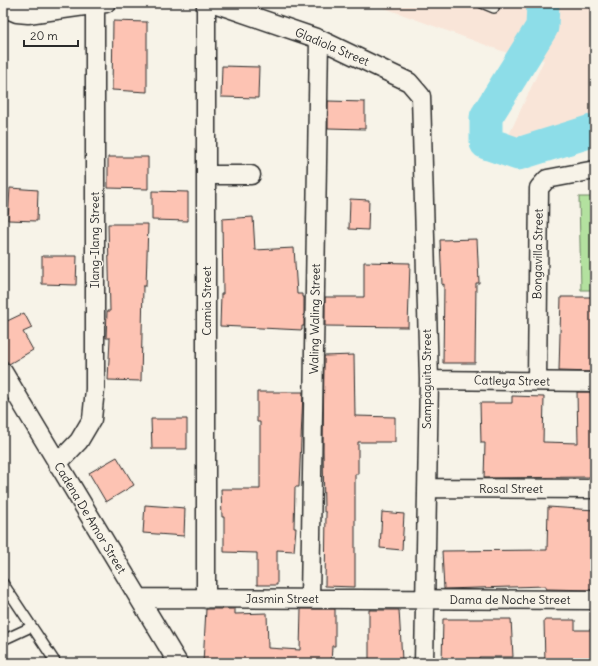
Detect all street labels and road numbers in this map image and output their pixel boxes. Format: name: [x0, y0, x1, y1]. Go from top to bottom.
street label: Gladiola Street: [293, 24, 372, 69]
street label: Ilang-Ilang Street: [87, 192, 102, 288]
street label: Bongavilla Street: [529, 209, 546, 299]
street label: Waling Waling Street: [306, 264, 323, 374]
street label: Camia Street: [199, 266, 214, 336]
street label: Sampaguita Street: [419, 329, 434, 429]
street label: Catleya Street: [474, 372, 550, 389]
street label: Cadena De Amor Street: [51, 459, 130, 576]
street label: Rosal Street: [479, 481, 543, 496]
street label: Jasmin Street: [245, 591, 319, 606]
street label: Dama de Noche Street: [449, 592, 571, 607]

